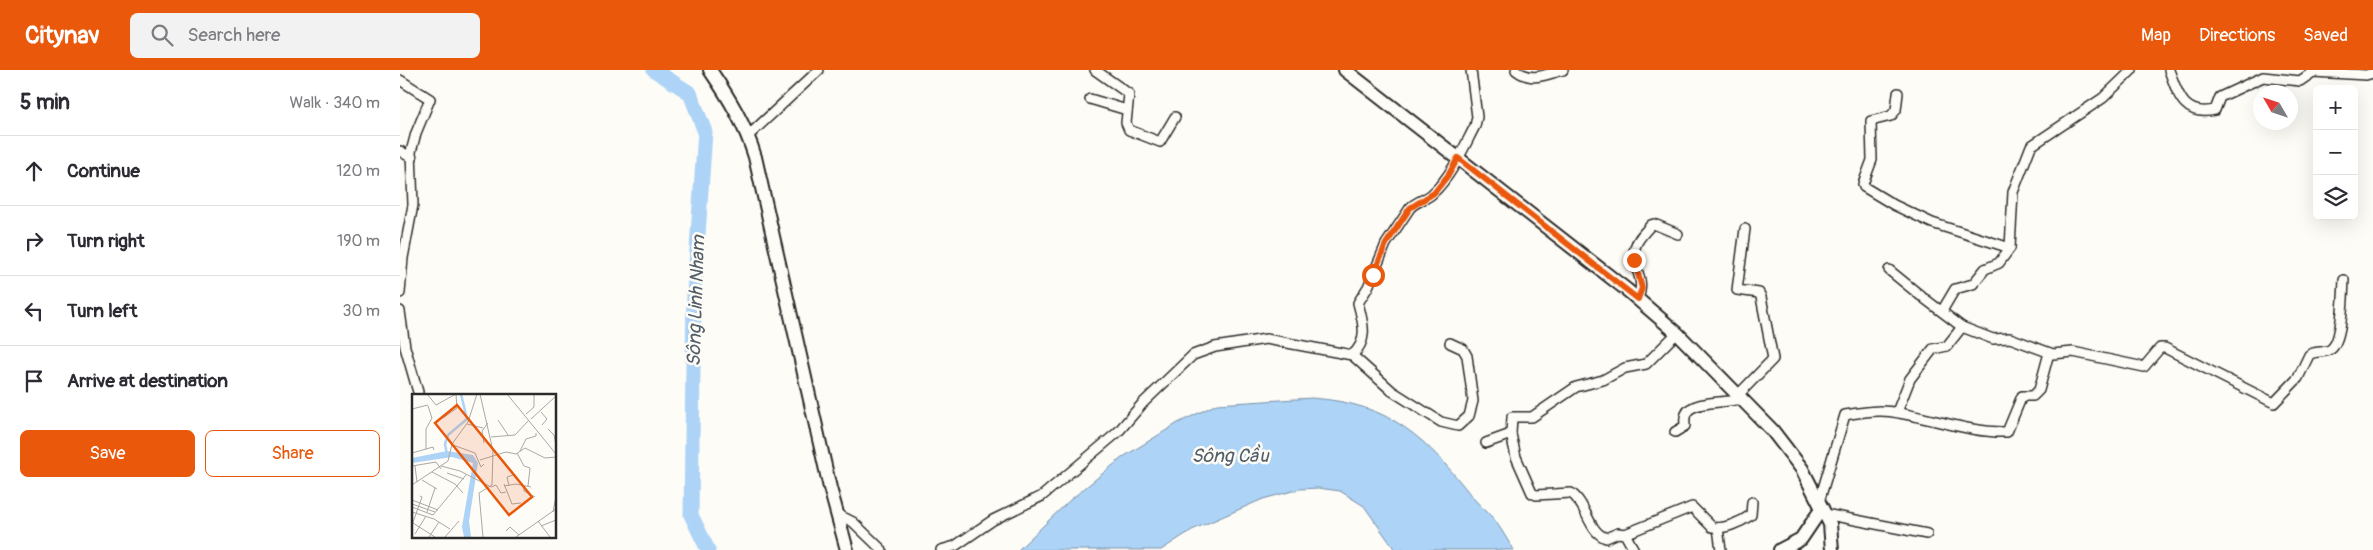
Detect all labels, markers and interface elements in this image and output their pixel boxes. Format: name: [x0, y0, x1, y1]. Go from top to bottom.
search box: [130, 13, 480, 58]
text: Citynav: [25, 21, 100, 50]
icon: search: [148, 21, 176, 49]
text: Search here: [188, 23, 280, 47]
text: Map: [2141, 24, 2171, 47]
text: Directions: [2199, 24, 2275, 47]
text: Saved: [2303, 24, 2348, 47]
north arrow: [2253, 85, 2298, 130]
map controls: [2313, 85, 2358, 220]
button: +: [2313, 85, 2358, 130]
text: 5 min: [20, 89, 70, 116]
text: Walk · 340 m: [289, 93, 380, 113]
button: −: [2313, 130, 2358, 175]
icon: ahead: [20, 157, 48, 185]
text: Continue: [67, 159, 140, 183]
text: 120 m: [336, 161, 380, 181]
button: layers: [2313, 175, 2358, 220]
icon: right: [20, 227, 48, 255]
text: Turn right: [67, 229, 145, 253]
text: 190 m: [337, 231, 380, 251]
water label: Sông Linh Nham: [682, 234, 710, 367]
route end: [1623, 249, 1646, 272]
route start: [1362, 264, 1385, 287]
icon: left: [20, 297, 48, 325]
text: Turn left: [67, 299, 137, 323]
text: 30 m: [342, 301, 380, 321]
icon: arrive: [20, 367, 48, 395]
text: Arrive at destination: [67, 369, 228, 393]
inset map: [412, 394, 556, 538]
button: Save: [20, 430, 195, 477]
button: Share: [205, 430, 380, 477]
water label: Sông Cầu: [1191, 444, 1270, 468]

